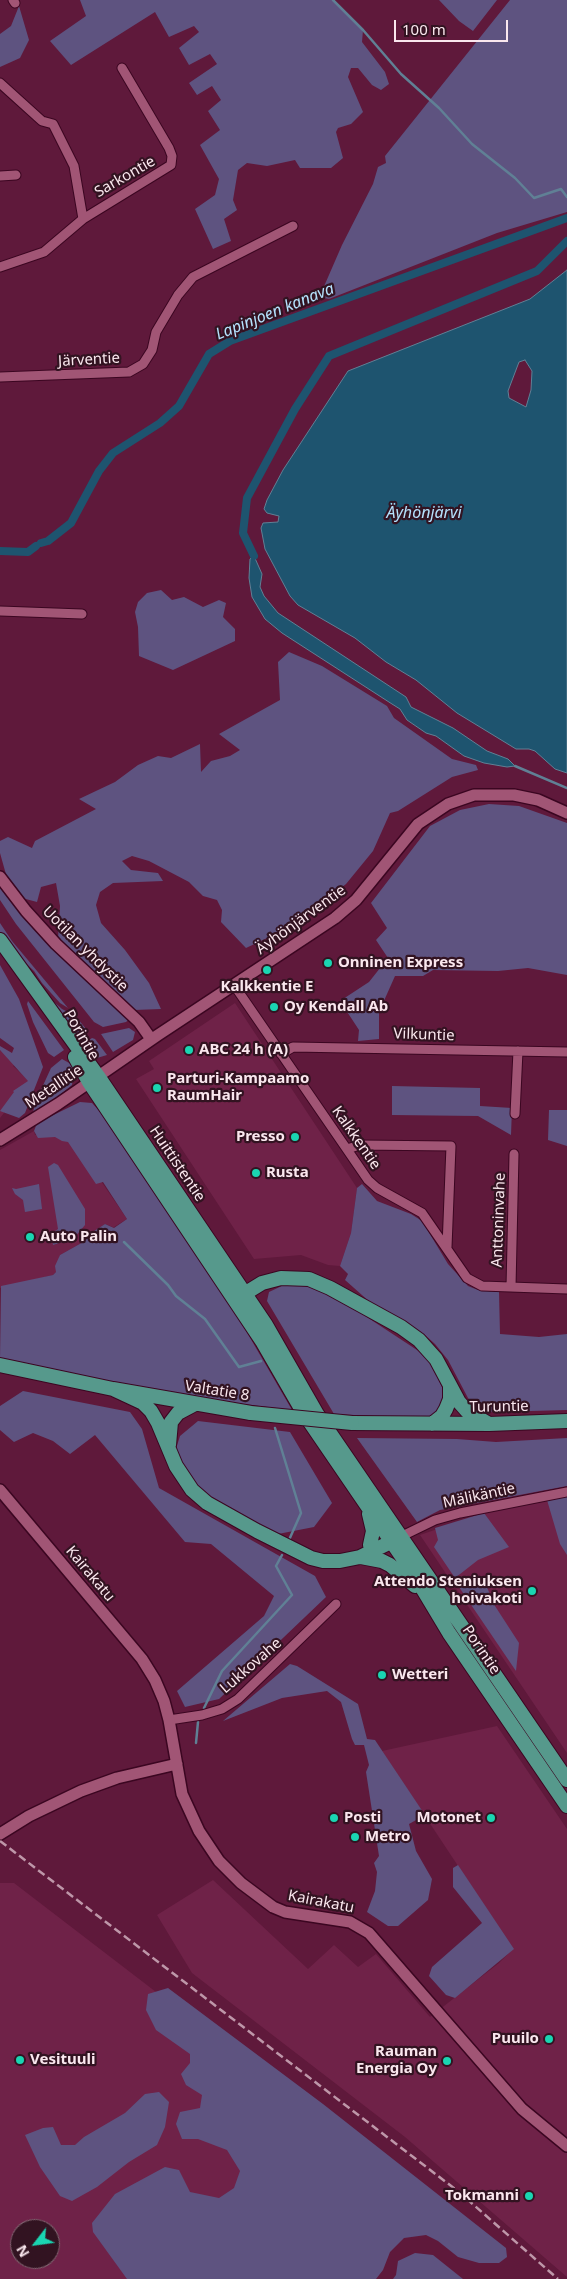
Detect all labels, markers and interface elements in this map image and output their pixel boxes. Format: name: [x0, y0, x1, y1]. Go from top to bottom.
scale bar: [397, 10, 511, 42]
text: 100 m: [402, 19, 446, 39]
street label: Sarkontie: [92, 152, 158, 202]
water label: Lapinjoen kanava: [213, 280, 337, 344]
street label: Järventie: [58, 349, 120, 371]
water label: Äyhönjärvi: [386, 503, 462, 523]
street label: Äyhönjärventie: [253, 881, 349, 959]
street label: Uotilan yhdystie: [39, 903, 131, 995]
place label: Onninen Express: [338, 954, 463, 972]
marker: Onninen Express: [322, 957, 334, 969]
marker: Kalkkentie E: [261, 964, 273, 976]
place label: Kalkkentie E: [221, 978, 313, 996]
place label: Oy Kendall Ab: [284, 998, 388, 1016]
marker: Oy Kendall Ab: [268, 1001, 280, 1013]
street label: Porintie: [59, 1007, 103, 1063]
street label: Vilkuntie: [393, 1025, 455, 1045]
place label: ABC 24 h (A): [199, 1041, 288, 1059]
marker: ABC 24 h (A): [183, 1044, 195, 1056]
street label: Metallitie: [22, 1061, 86, 1113]
place label: Parturi-Kampaamo RaumHair: [167, 1070, 309, 1105]
marker: Parturi-Kampaamo RaumHair: [151, 1082, 163, 1094]
street label: Kalkkentie: [328, 1103, 384, 1173]
street label: Huittistentie: [145, 1123, 209, 1205]
place label: Presso: [236, 1128, 285, 1146]
marker: Presso: [289, 1131, 301, 1143]
place label: Rusta: [266, 1164, 309, 1182]
marker: Rusta: [250, 1167, 262, 1179]
street label: Anttoninvahe: [488, 1172, 510, 1268]
place label: Auto Palin: [40, 1228, 117, 1246]
marker: Auto Palin: [24, 1231, 36, 1243]
street label: Valtatie 8: [183, 1377, 251, 1405]
street label: Turuntie: [469, 1397, 529, 1417]
street label: Mälikäntie: [441, 1480, 517, 1512]
street label: Kairakatu: [62, 1543, 118, 1605]
place label: Attendo Steniuksen hoivakoti: [374, 1573, 522, 1608]
marker: Attendo Steniuksen hoivakoti: [526, 1585, 538, 1597]
street label: Porintie: [458, 1622, 504, 1678]
street label: Lukkovahe: [217, 1634, 285, 1698]
place label: Wetteri: [392, 1666, 448, 1684]
marker: Wetteri: [376, 1669, 388, 1681]
place label: Posti: [344, 1809, 381, 1827]
place label: Motonet: [416, 1809, 481, 1827]
marker: Posti: [328, 1812, 340, 1824]
marker: Motonet: [485, 1812, 497, 1824]
place label: Metro: [365, 1828, 410, 1846]
marker: Metro: [349, 1831, 361, 1843]
street label: Kairakatu: [286, 1887, 356, 1917]
place label: Puuilo: [492, 2030, 539, 2048]
marker: Puuilo: [543, 2033, 555, 2045]
place label: Rauman Energia Oy: [356, 2043, 437, 2078]
place label: Vesituuli: [30, 2051, 95, 2069]
marker: Vesituuli: [14, 2054, 26, 2066]
marker: Rauman Energia Oy: [441, 2055, 453, 2067]
place label: Tokmanni: [445, 2187, 519, 2205]
marker: Tokmanni: [523, 2190, 535, 2202]
north arrow: [10, 2219, 60, 2269]
text: N: [11, 2242, 34, 2261]

